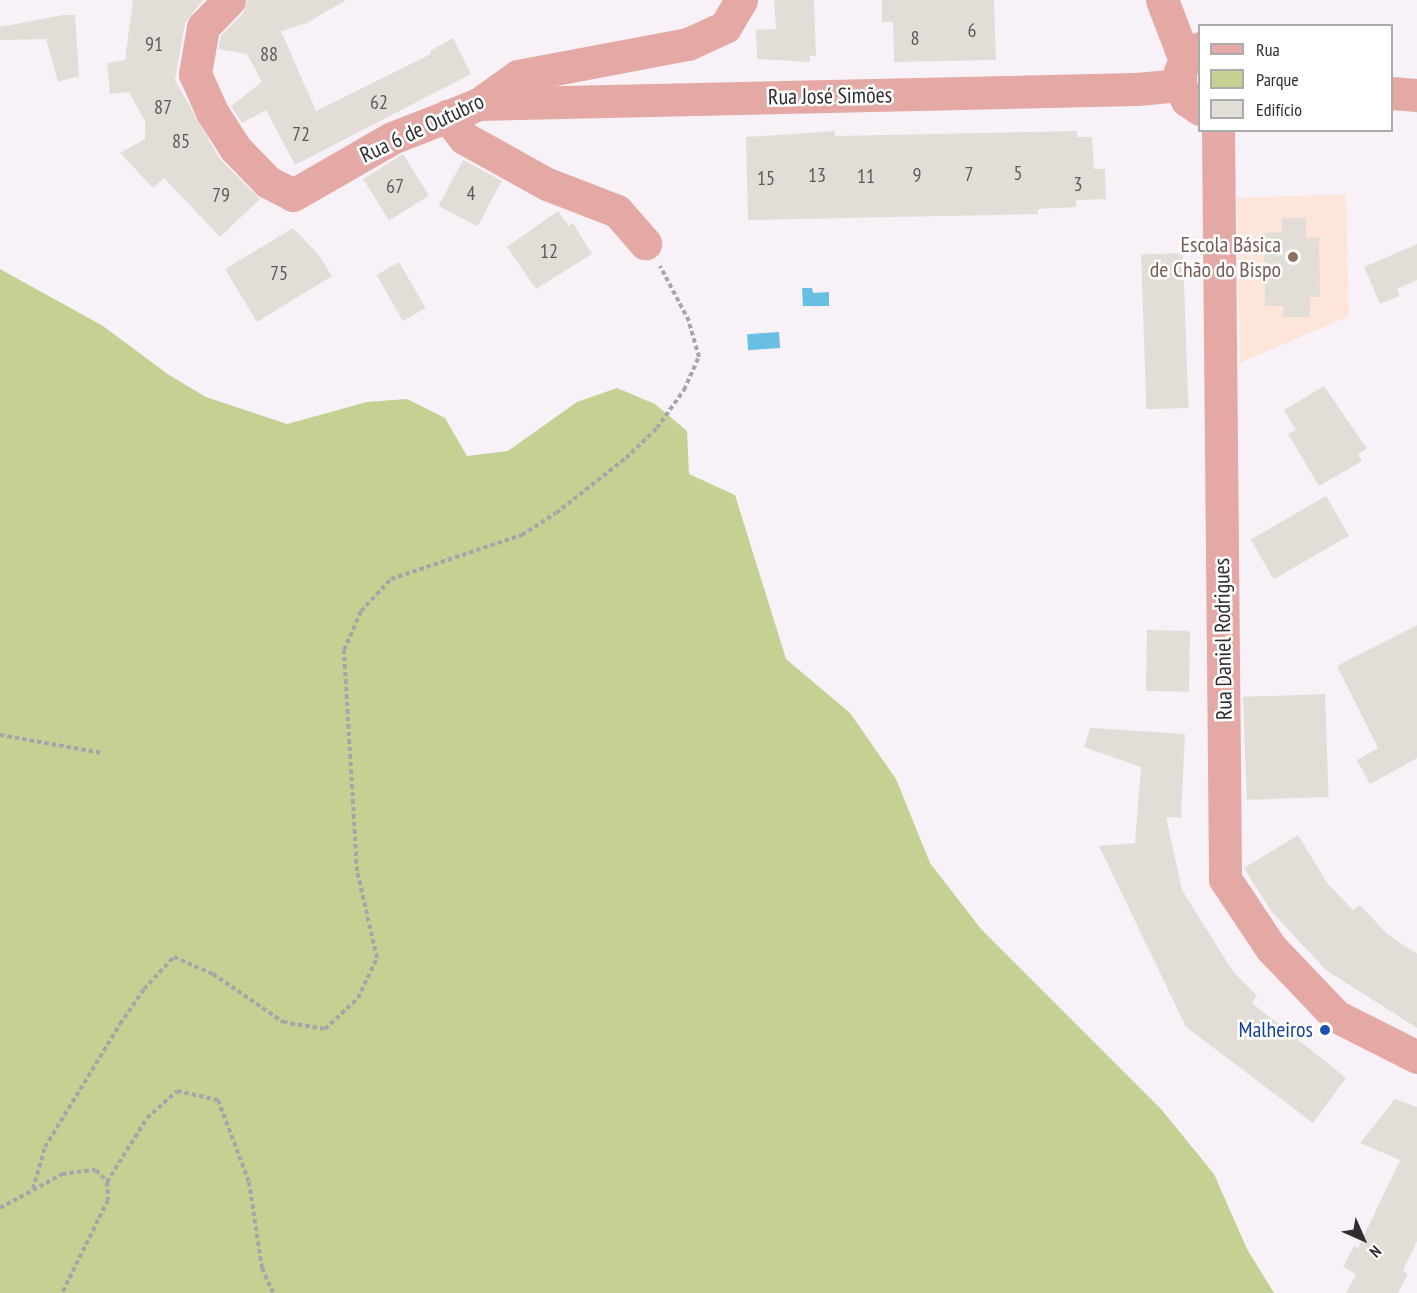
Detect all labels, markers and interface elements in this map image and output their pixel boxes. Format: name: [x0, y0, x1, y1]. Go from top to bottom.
house number: 6: [968, 18, 976, 42]
legend: [1198, 24, 1393, 132]
house number: 8: [911, 26, 919, 50]
house number: 91: [145, 32, 163, 56]
text: Rua: [1256, 38, 1280, 61]
house number: 88: [260, 42, 278, 66]
text: Parque: [1256, 68, 1299, 91]
street label: Rua José Simões: [768, 82, 892, 110]
street label: Rua 6 de Outubro: [356, 88, 488, 168]
house number: 62: [370, 90, 388, 114]
house number: 87: [154, 95, 172, 119]
text: Edifício: [1256, 98, 1302, 121]
house number: 72: [292, 122, 310, 146]
house number: 85: [172, 129, 190, 153]
house number: 5: [1014, 161, 1022, 185]
house number: 7: [965, 162, 973, 186]
house number: 13: [808, 163, 826, 187]
house number: 9: [913, 163, 921, 187]
house number: 11: [857, 164, 875, 188]
house number: 15: [757, 166, 775, 190]
house number: 3: [1074, 172, 1082, 196]
house number: 67: [386, 174, 404, 198]
house number: 4: [467, 181, 475, 205]
house number: 79: [212, 183, 230, 207]
place label: Escola Básica de Chão do Bispo: [1150, 231, 1281, 282]
house number: 12: [540, 239, 558, 263]
marker: Escola Básica de Chão do Bispo: [1286, 250, 1300, 264]
house number: 75: [270, 261, 288, 285]
street label: Rua Daniel Rodrigues: [1208, 558, 1238, 720]
place label: Malheiros: [1239, 1017, 1313, 1043]
marker: Malheiros: [1318, 1023, 1332, 1037]
north arrow: [1333, 1209, 1393, 1269]
text: N: [1366, 1242, 1386, 1262]

